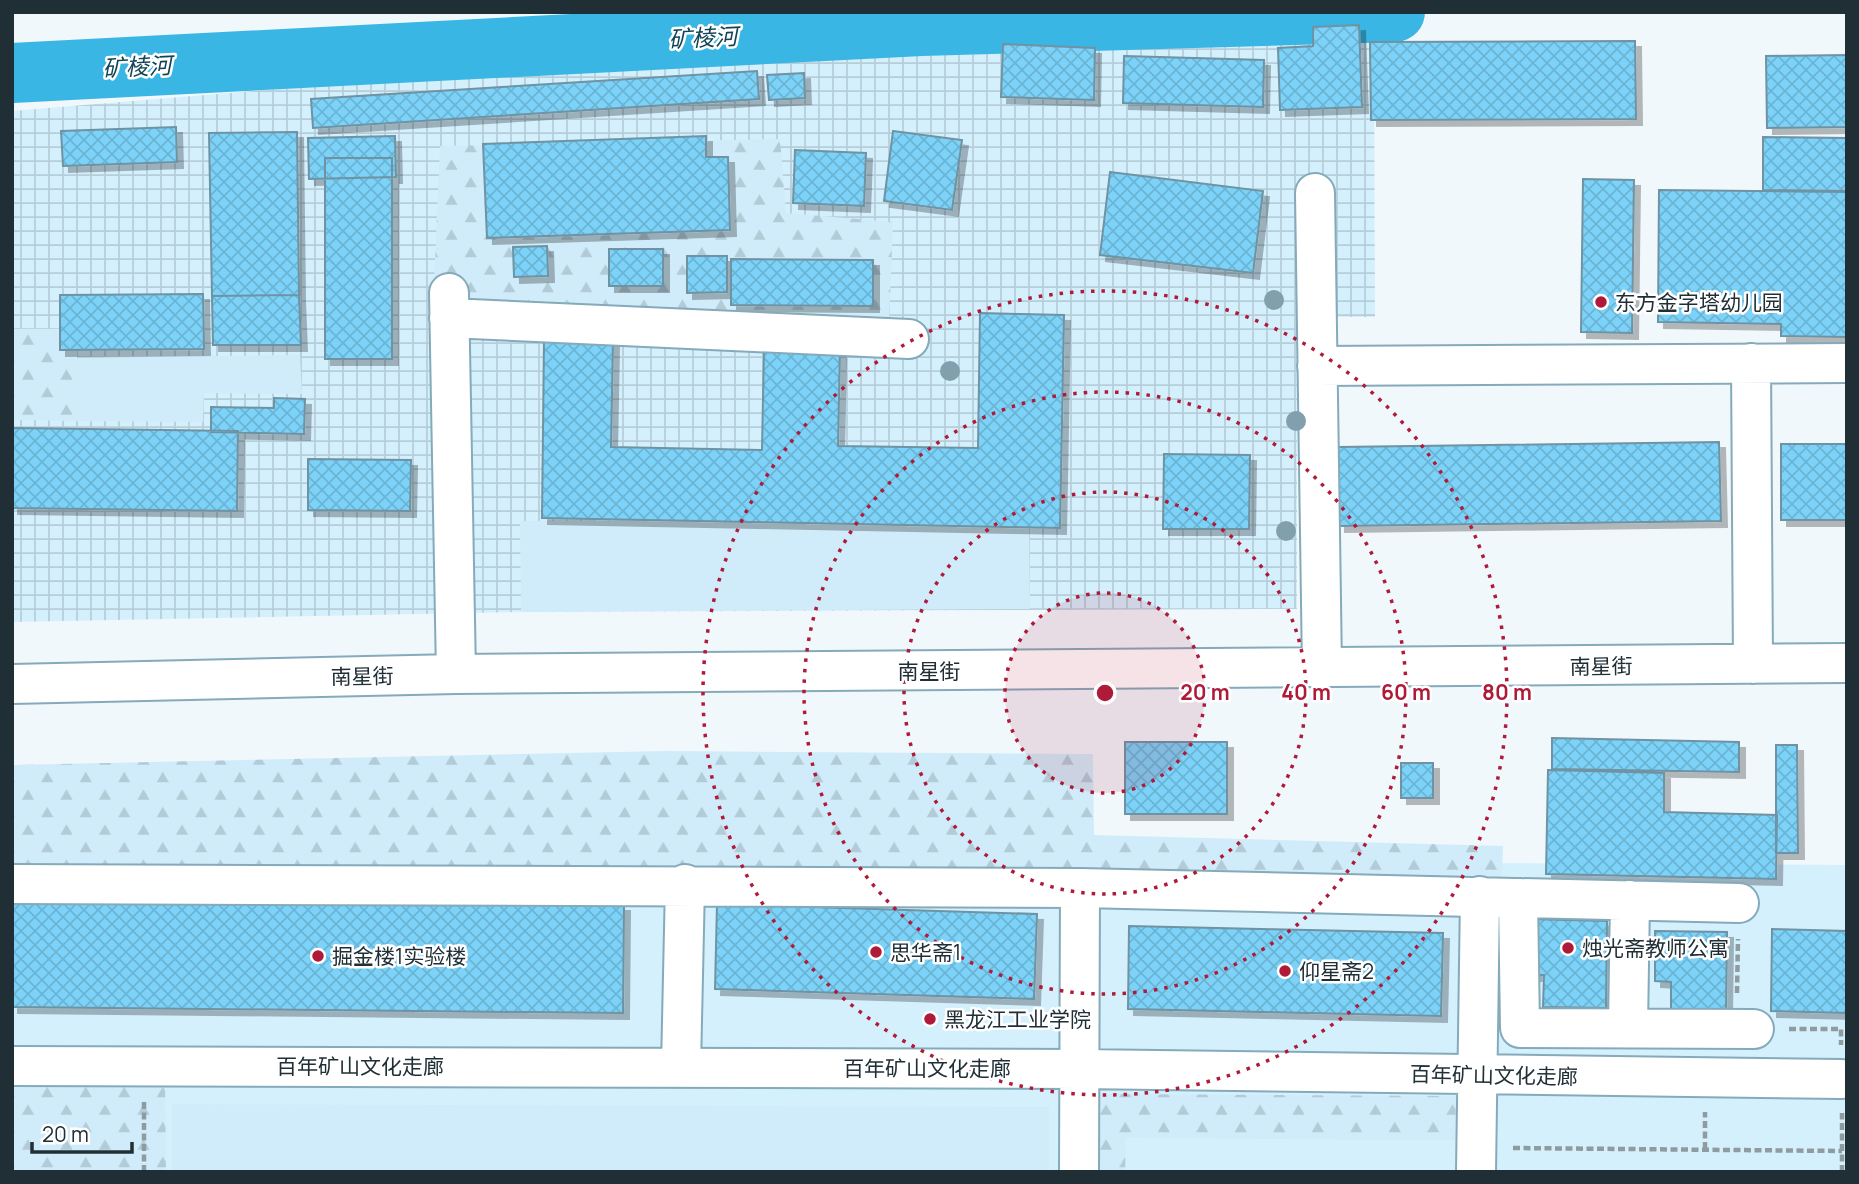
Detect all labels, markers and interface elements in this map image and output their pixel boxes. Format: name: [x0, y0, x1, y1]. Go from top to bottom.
water label: 矿棱河: [668, 19, 742, 55]
water label: 矿棱河: [102, 48, 176, 84]
place label: 东方金字塔幼儿园: [1615, 288, 1783, 316]
marker: 东方金字塔幼儿园: [1593, 294, 1609, 310]
street label: 南星街: [1569, 651, 1633, 681]
street label: 南星街: [898, 657, 961, 685]
street label: 南星街: [330, 661, 394, 691]
text: 20 m: [1180, 678, 1230, 706]
text: 40 m: [1281, 678, 1331, 706]
text: 60 m: [1381, 678, 1431, 706]
text: 80 m: [1482, 678, 1532, 706]
centre of rings: [1093, 681, 1117, 705]
place label: 烛光斋教师公寓: [1582, 934, 1729, 962]
place label: 思华斋1: [890, 938, 961, 966]
marker: 烛光斋教师公寓: [1560, 940, 1576, 956]
place label: 掘金楼1实验楼: [332, 942, 466, 970]
marker: 思华斋1: [868, 944, 884, 960]
marker: 掘金楼1实验楼: [310, 948, 326, 964]
place label: 仰星斋2: [1299, 957, 1374, 985]
marker: 仰星斋2: [1277, 963, 1293, 979]
place label: 黑龙江工业学院: [944, 1005, 1091, 1033]
marker: 黑龙江工业学院: [922, 1011, 938, 1027]
street label: 百年矿山文化走廊: [276, 1052, 444, 1080]
street label: 百年矿山文化走廊: [843, 1054, 1011, 1082]
street label: 百年矿山文化走廊: [1410, 1060, 1578, 1090]
scale bar: [32, 1110, 131, 1154]
text: 20 m: [42, 1120, 89, 1148]

